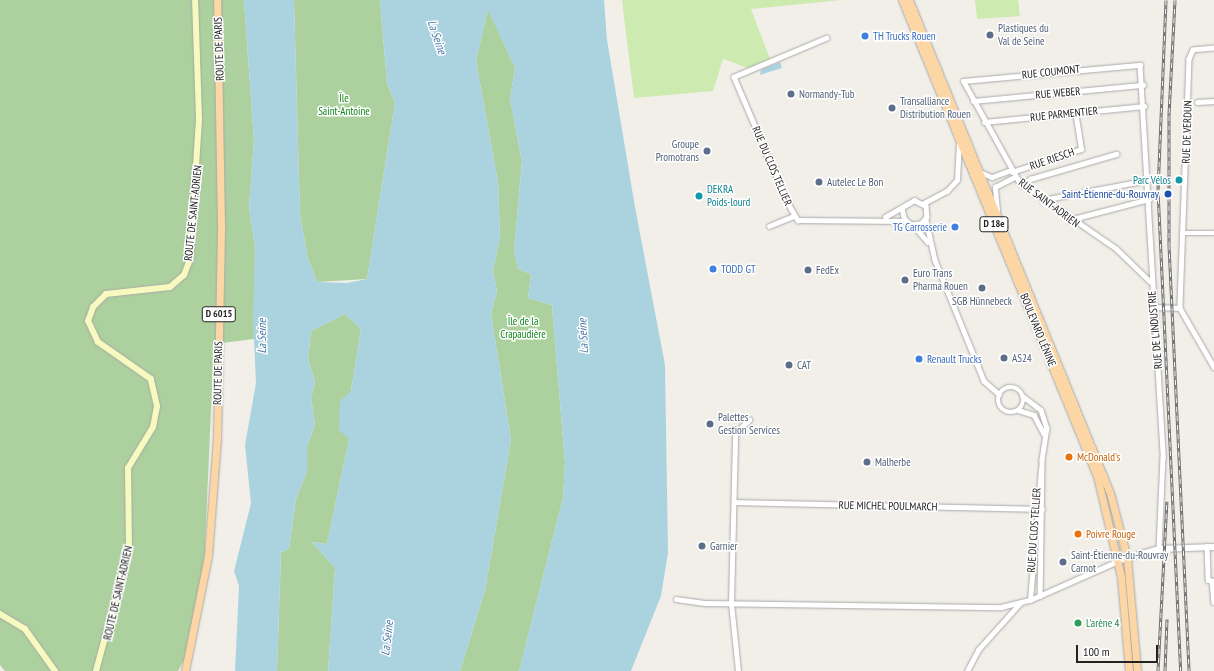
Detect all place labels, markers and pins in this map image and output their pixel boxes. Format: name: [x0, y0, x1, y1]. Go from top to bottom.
place label: Plastiques du Val de Seine: [998, 22, 1049, 48]
place label: TH Trucks Rouen: [873, 29, 936, 43]
marker: Plastiques du Val de Seine: [985, 30, 995, 40]
marker: TH Trucks Rouen: [860, 31, 870, 41]
place label: Normandy-Tub: [799, 87, 855, 101]
marker: Normandy-Tub: [786, 89, 796, 99]
place label: Transalliance Distribution Rouen: [900, 95, 971, 121]
marker: Transalliance Distribution Rouen: [887, 103, 897, 113]
place label: Groupe Promotrans: [656, 138, 699, 164]
marker: Groupe Promotrans: [702, 146, 712, 156]
place label: Parc Vélos: [1133, 173, 1171, 187]
place label: Autelec Le Bon: [827, 175, 883, 189]
marker: Parc Vélos: [1174, 175, 1184, 185]
marker: Autelec Le Bon: [814, 177, 824, 187]
place label: DEKRA Poids-lourd: [707, 183, 750, 209]
place label: Saint-Étienne-du-Rouvray: [1062, 187, 1159, 201]
marker: Saint-Étienne-du-Rouvray: [1162, 188, 1174, 200]
marker: DEKRA Poids-lourd: [694, 191, 704, 201]
place label: TG Carrosserie: [893, 220, 947, 234]
marker: TG Carrosserie: [950, 222, 960, 232]
place label: TODD GT: [721, 262, 756, 276]
place label: FedEx: [816, 263, 839, 277]
marker: TODD GT: [708, 264, 718, 274]
marker: FedEx: [803, 265, 813, 275]
place label: Euro Trans Pharma Rouen: [913, 267, 968, 293]
marker: Euro Trans Pharma Rouen: [900, 275, 910, 285]
marker: SGB Hünnebeck: [977, 283, 987, 293]
place label: SGB Hünnebeck: [952, 294, 1012, 308]
place label: AS24: [1012, 351, 1032, 365]
place label: Renault Trucks: [927, 352, 982, 366]
marker: AS24: [999, 353, 1009, 363]
marker: Renault Trucks: [914, 354, 924, 364]
place label: CAT: [797, 358, 811, 372]
marker: CAT: [784, 360, 794, 370]
place label: Palettes Gestion Services: [718, 411, 780, 437]
marker: Palettes Gestion Services: [705, 419, 715, 429]
place label: McDonald's: [1077, 450, 1120, 464]
marker: McDonald's: [1064, 452, 1074, 462]
place label: Malherbe: [875, 455, 911, 469]
marker: Malherbe: [862, 457, 872, 467]
place label: Poivre Rouge: [1086, 527, 1136, 541]
marker: Poivre Rouge: [1073, 529, 1083, 539]
place label: Garnier: [710, 539, 738, 553]
marker: Garnier: [697, 541, 707, 551]
place label: Saint-Étienne-du-Rouvray Carnot: [1071, 549, 1168, 575]
marker: Saint-Étienne-du-Rouvray Carnot: [1058, 557, 1068, 567]
place label: L'arène 4: [1086, 616, 1119, 630]
marker: L'arène 4: [1073, 618, 1083, 628]

